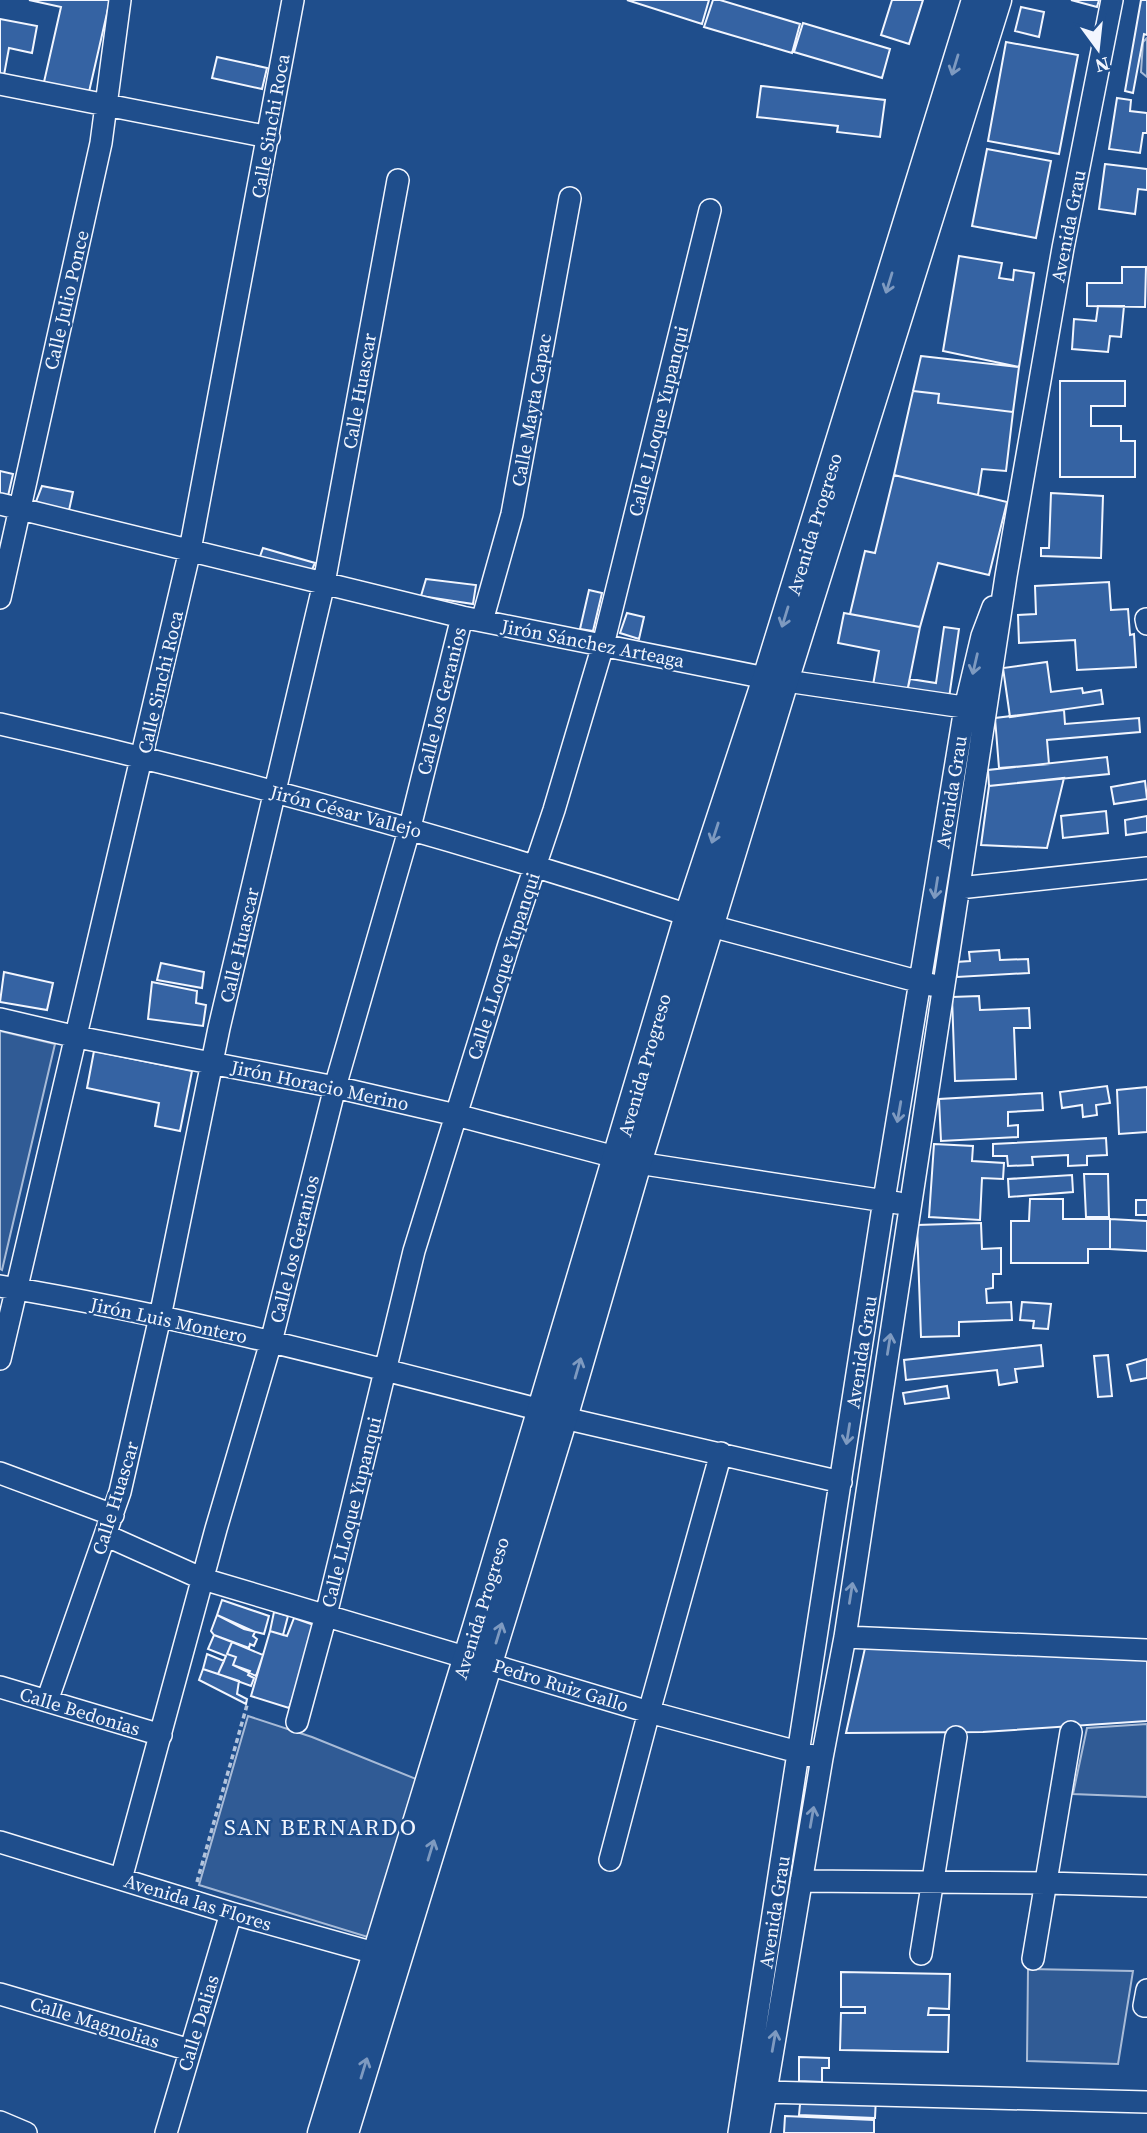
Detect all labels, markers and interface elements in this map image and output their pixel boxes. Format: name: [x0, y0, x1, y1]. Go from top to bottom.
north arrow: [1063, 14, 1133, 84]
street label: Calle Sinchi Roca: [245, 51, 296, 200]
text: N: [1092, 51, 1112, 80]
one-way arrow: [948, 54, 961, 76]
street label: Avenida Grau: [1044, 168, 1092, 284]
street label: Calle Julio Ponce: [37, 228, 95, 372]
one-way arrow: [881, 272, 894, 294]
street label: Calle LLoque Yupanqui: [622, 323, 694, 519]
street label: Calle Huascar: [336, 331, 382, 451]
street label: Calle Mayta Capac: [505, 331, 557, 489]
street label: Avenida Progreso: [780, 450, 848, 598]
one-way arrow: [778, 606, 791, 628]
street label: Calle Sinchi Roca: [131, 608, 189, 756]
street label: Jirón Sánchez Arteaga: [498, 612, 687, 674]
street label: Calle los Geranios: [410, 624, 472, 778]
one-way arrow: [968, 652, 982, 675]
street label: Avenida Grau: [929, 734, 973, 850]
street label: Jirón César Vallejo: [266, 778, 425, 844]
one-way arrow: [708, 822, 720, 844]
street label: Calle LLoque Yupanqui: [460, 869, 546, 1063]
one-way arrow: [929, 876, 942, 899]
street label: Calle Huascar: [213, 885, 265, 1005]
street label: Avenida Progreso: [611, 990, 677, 1140]
street label: Jirón Horacio Merino: [228, 1053, 411, 1117]
one-way arrow: [892, 1100, 905, 1123]
street label: Calle los Geranios: [263, 1172, 325, 1326]
street label: Jirón Luis Montero: [87, 1290, 250, 1349]
street label: Avenida Grau: [839, 1294, 883, 1410]
one-way arrow: [883, 1333, 896, 1356]
one-way arrow: [573, 1357, 586, 1379]
street label: Calle LLoque Yupanqui: [315, 1414, 387, 1610]
one-way arrow: [841, 1422, 854, 1445]
street label: Calle Huascar: [85, 1438, 145, 1558]
street label: Avenida Progreso: [447, 1534, 515, 1682]
one-way arrow: [845, 1582, 858, 1605]
one-way arrow: [493, 1622, 506, 1644]
street label: Pedro Ruiz Gallo: [490, 1652, 632, 1718]
street label: Calle Bedonias: [16, 1680, 144, 1742]
one-way arrow: [806, 1806, 819, 1829]
district label: SAN BERNARDO: [224, 1811, 418, 1843]
one-way arrow: [425, 1839, 438, 1861]
street label: Avenida Grau: [752, 1854, 796, 1970]
street label: Avenida las Flores: [121, 1867, 275, 1937]
street label: Calle Dalias: [171, 1972, 225, 2074]
street label: Calle Magnolias: [27, 1990, 163, 2054]
one-way arrow: [768, 2031, 781, 2053]
one-way arrow: [359, 2057, 372, 2079]

